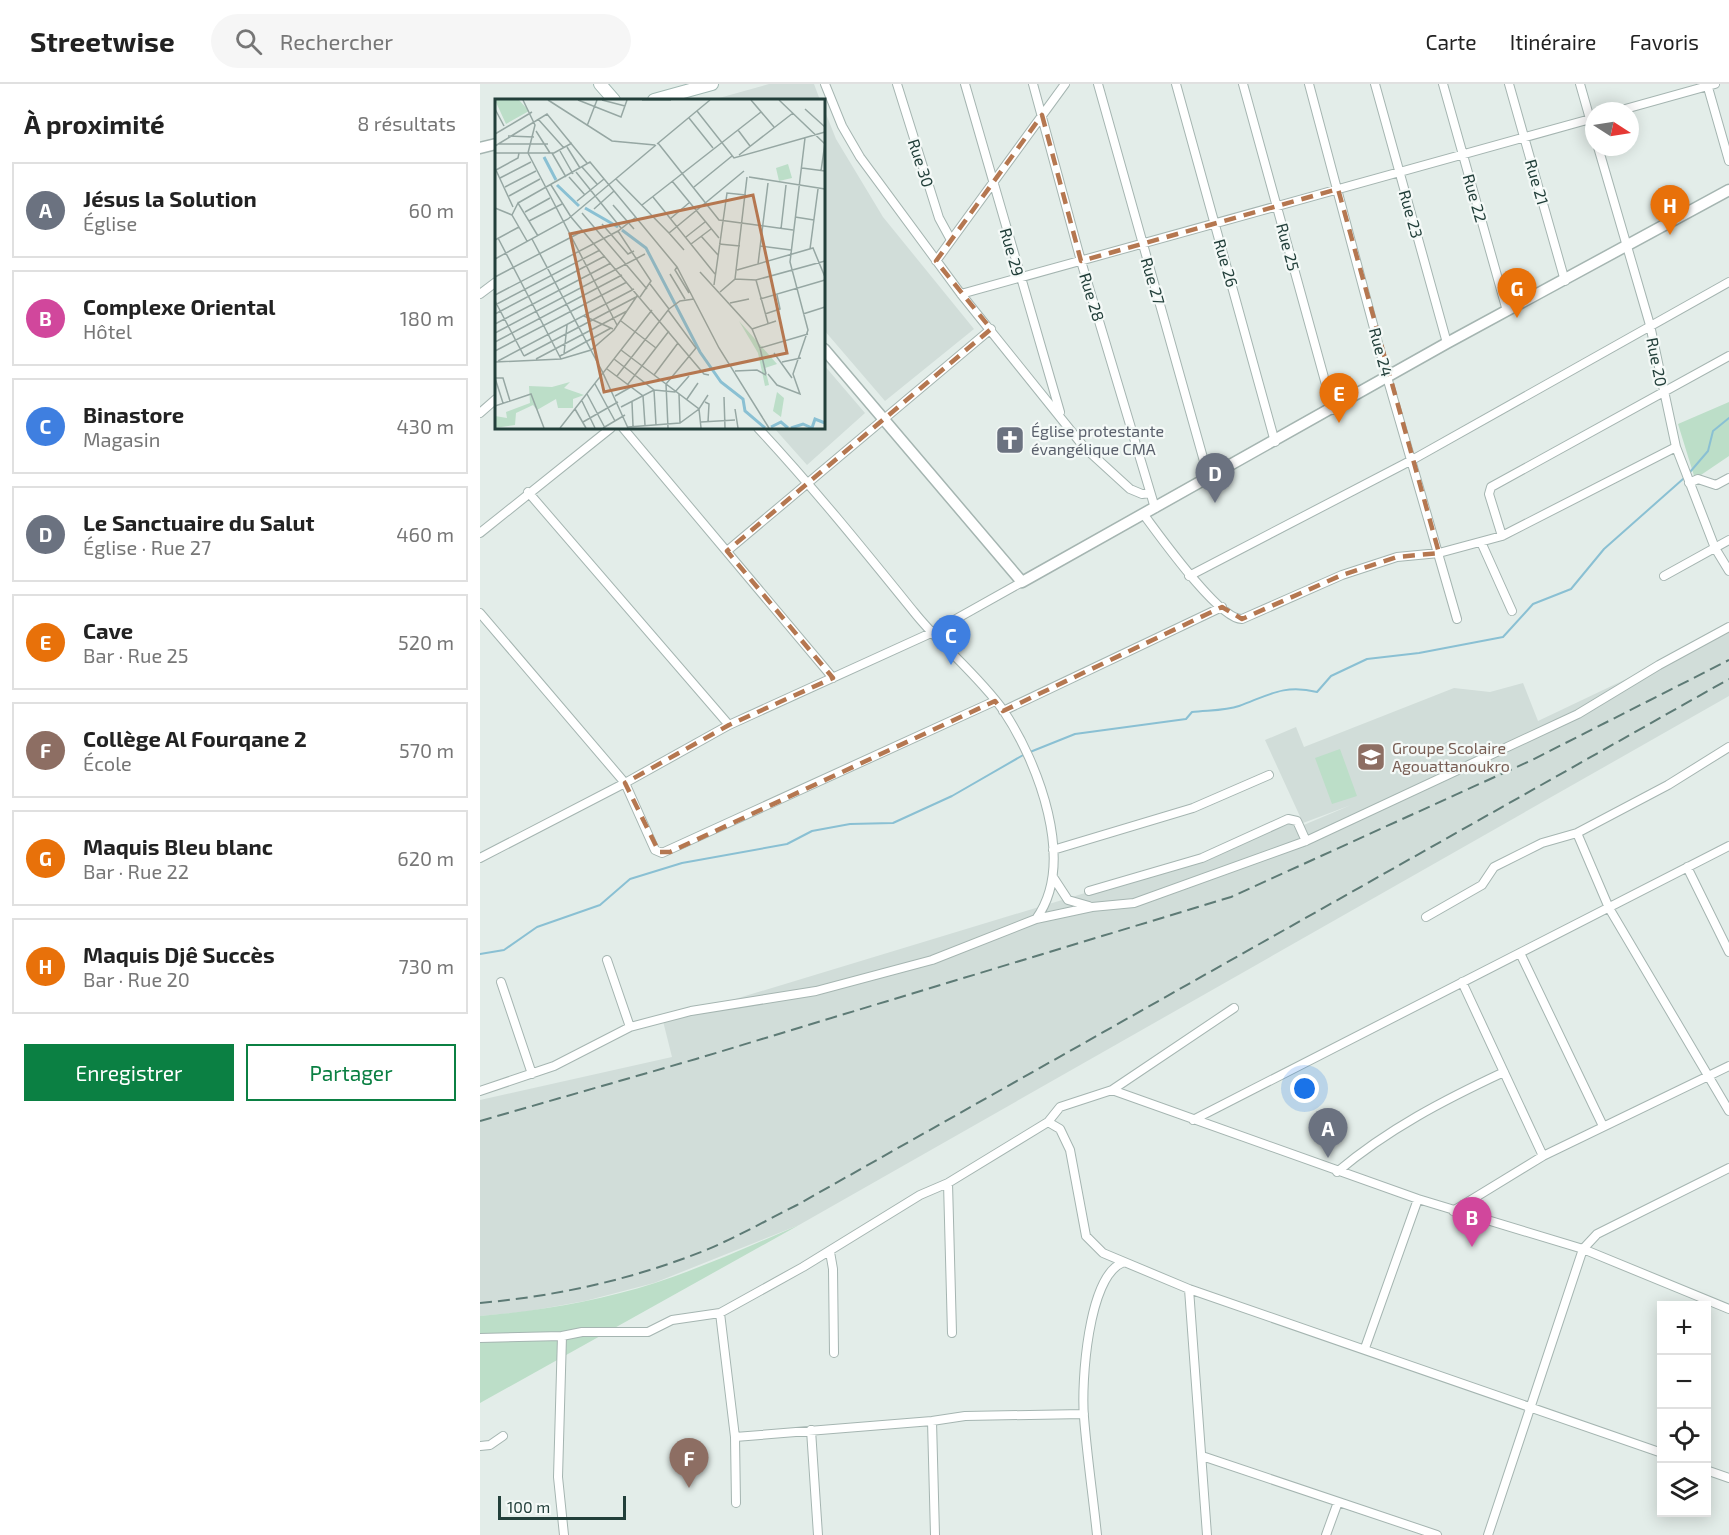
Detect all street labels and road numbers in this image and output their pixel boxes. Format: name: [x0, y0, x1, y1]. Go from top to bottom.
street label: Rue 30: [905, 136, 938, 189]
street label: Rue 21: [1522, 157, 1553, 207]
street label: Rue 22: [1460, 172, 1491, 224]
street label: Rue 23: [1396, 188, 1427, 240]
street label: Rue 25: [1273, 221, 1304, 273]
street label: Rue 29: [997, 226, 1028, 278]
street label: Rue 26: [1211, 237, 1242, 289]
street label: Rue 27: [1138, 255, 1169, 307]
street label: Rue 28: [1076, 270, 1109, 323]
street label: Rue 24: [1366, 325, 1397, 379]
street label: Rue 20: [1643, 336, 1672, 388]

